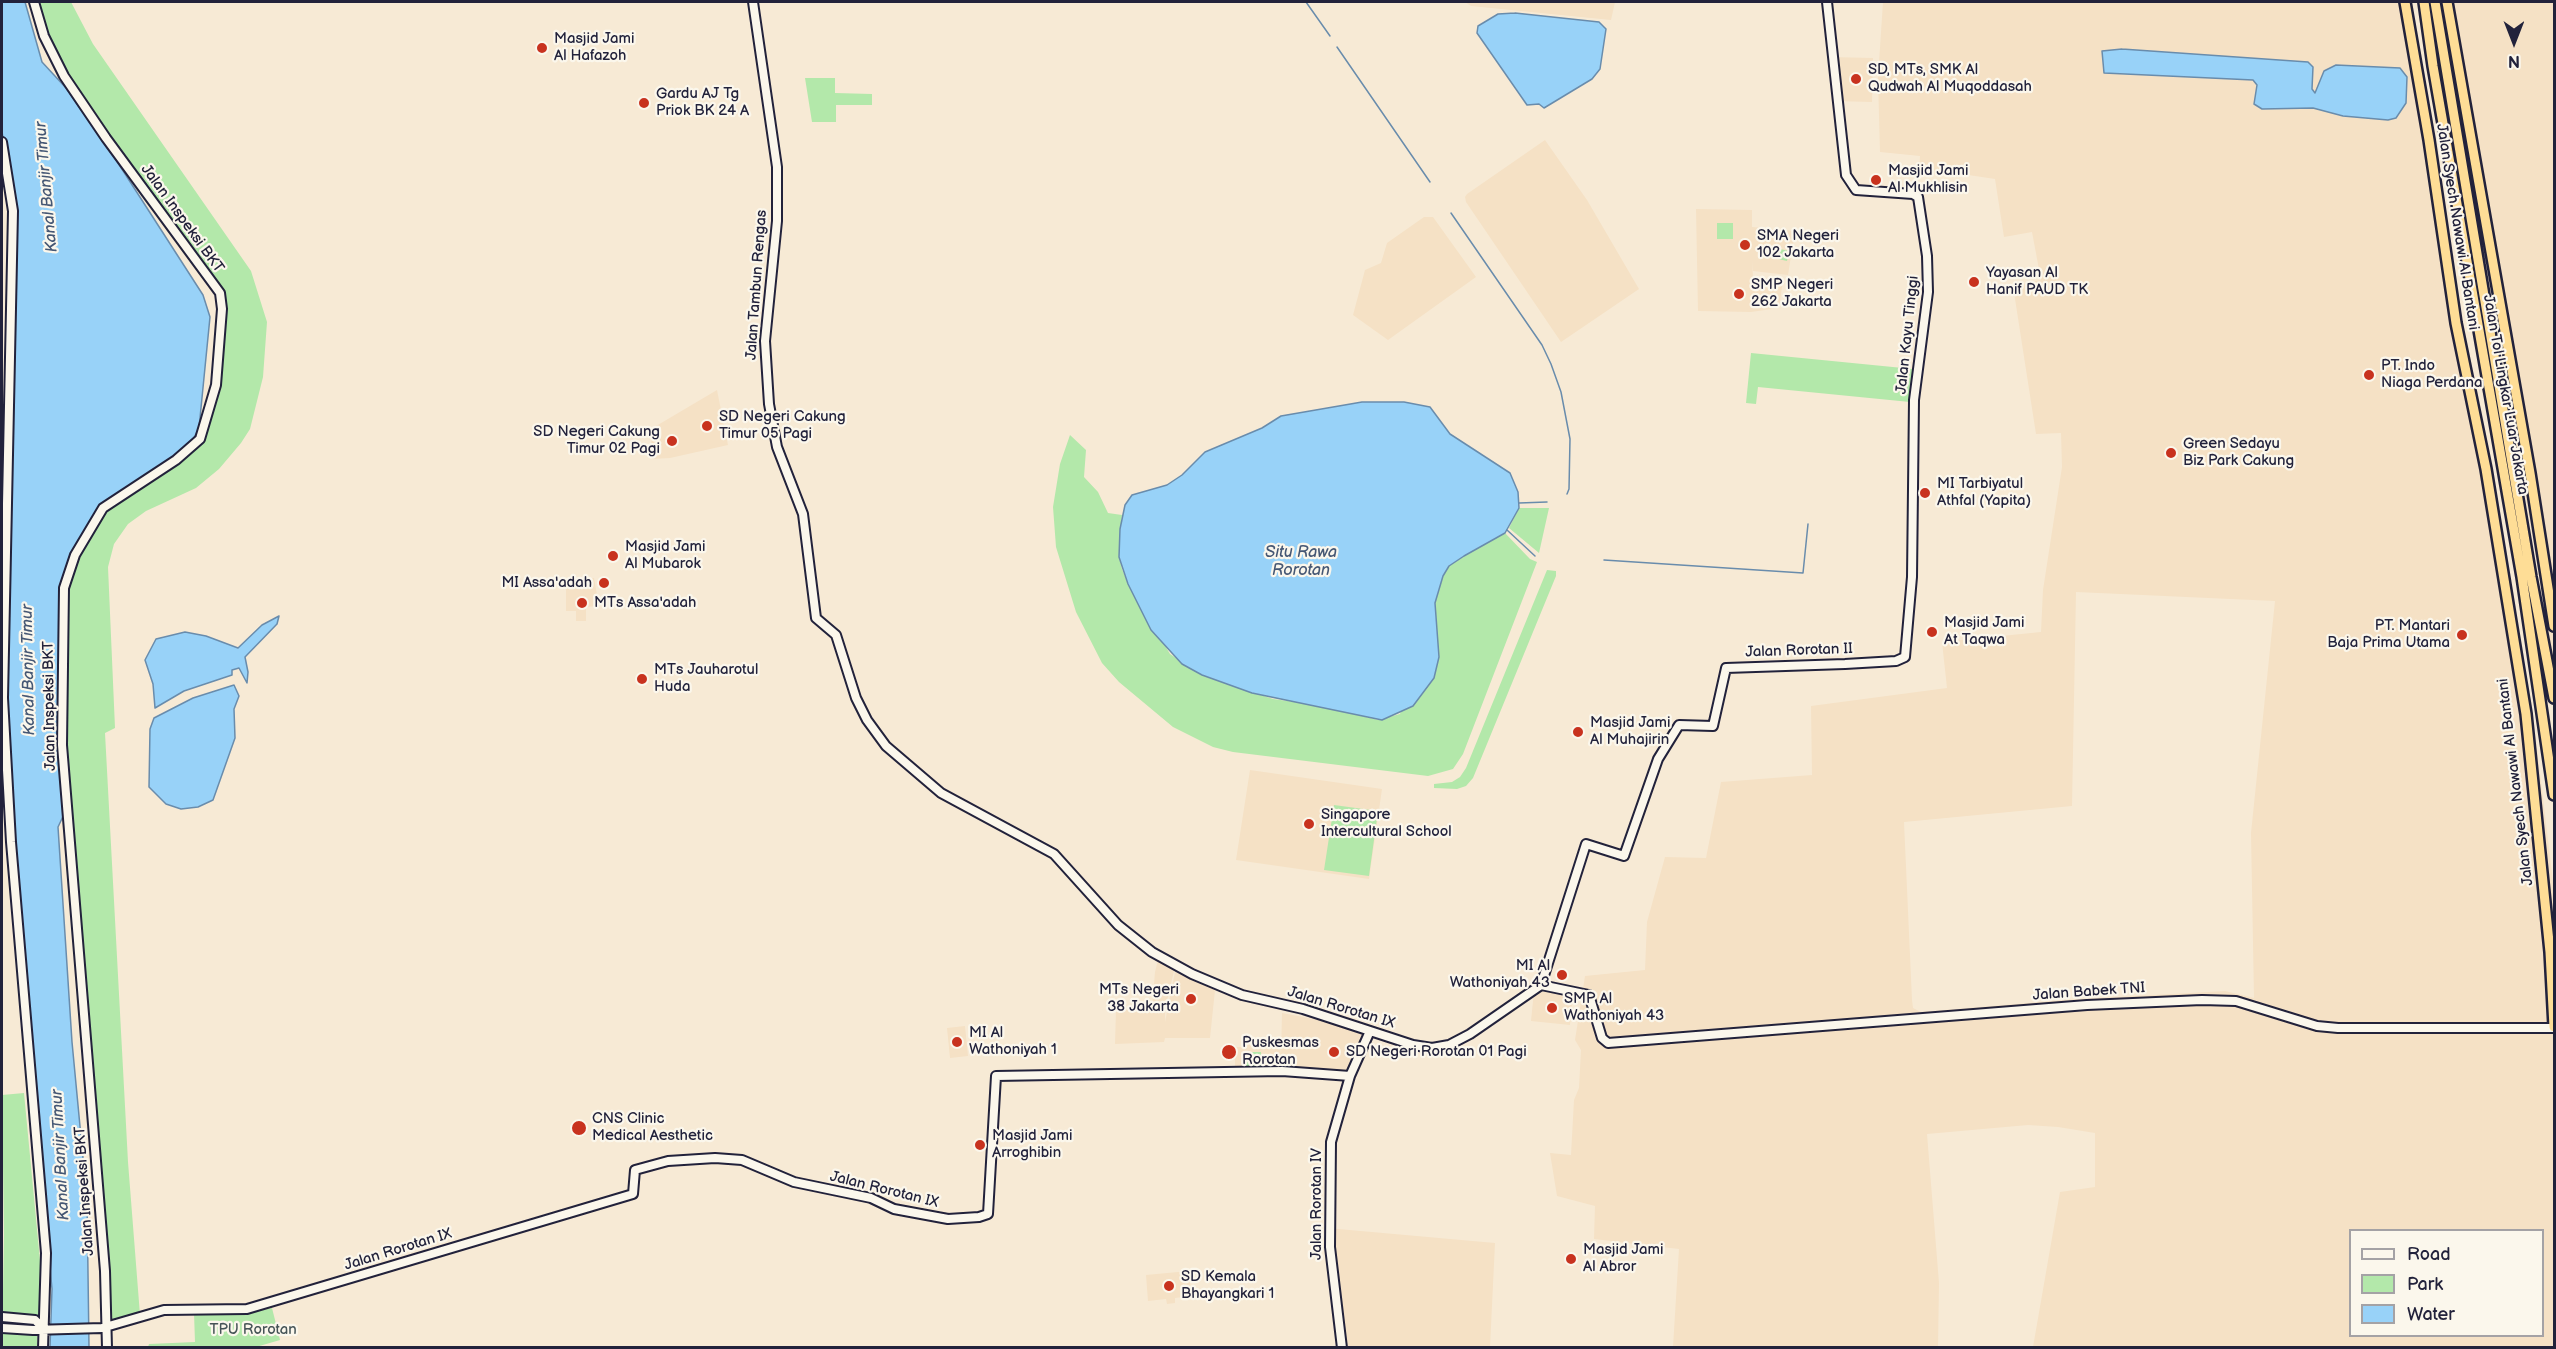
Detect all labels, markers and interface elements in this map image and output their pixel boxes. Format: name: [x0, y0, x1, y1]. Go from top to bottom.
north arrow: [2484, 12, 2544, 72]
place label: Masjid Jami Al Hafazoh: [554, 30, 635, 65]
marker: Masjid Jami Al Hafazoh: [535, 41, 549, 55]
text: N: [2508, 51, 2520, 70]
place label: SD, MTs, SMK Al Qudwah Al Muqoddasah: [1868, 61, 2032, 96]
marker: SD, MTs, SMK Al Qudwah Al Muqoddasah: [1849, 72, 1863, 86]
place label: Gardu AJ Tg Priok BK 24 A: [656, 85, 749, 120]
marker: Gardu AJ Tg Priok BK 24 A: [637, 96, 651, 110]
water label: Kanal Banjir Timur: [32, 121, 62, 253]
street label: Jalan Syech Nawawi Al Bantani: [2432, 123, 2482, 331]
street label: Jalan Inspeksi BKT: [137, 161, 227, 277]
place label: Masjid Jami Al Mukhlisin: [1888, 162, 1969, 197]
marker: Masjid Jami Al Mukhlisin: [1869, 173, 1883, 187]
street label: Jalan Tambun Rengas: [743, 209, 771, 361]
place label: SMA Negeri 102 Jakarta: [1757, 227, 1839, 262]
marker: SMA Negeri 102 Jakarta: [1738, 238, 1752, 252]
place label: Yayasan Al Hanif PAUD TK: [1986, 264, 2088, 299]
street label: Jalan Kayu Tinggi: [1893, 275, 1923, 395]
marker: Yayasan Al Hanif PAUD TK: [1967, 275, 1981, 289]
place label: SMP Negeri 262 Jakarta: [1751, 276, 1833, 311]
marker: SMP Negeri 262 Jakarta: [1732, 287, 1746, 301]
street label: Jalan Tol Lingkar Luar Jakarta: [2479, 294, 2531, 496]
place label: PT. Indo Niaga Perdana: [2381, 357, 2482, 392]
marker: PT. Indo Niaga Perdana: [2362, 368, 2376, 382]
place label: SD Negeri Cakung Timur 05 Pagi: [719, 408, 846, 443]
marker: SD Negeri Cakung Timur 05 Pagi: [700, 419, 714, 433]
place label: SD Negeri Cakung Timur 02 Pagi: [533, 423, 660, 458]
marker: SD Negeri Cakung Timur 02 Pagi: [665, 434, 679, 448]
place label: Green Sedayu Biz Park Cakung: [2183, 435, 2294, 470]
marker: Green Sedayu Biz Park Cakung: [2164, 446, 2178, 460]
place label: MI Tarbiyatul Athfal (Yapita): [1937, 475, 2031, 510]
marker: MI Tarbiyatul Athfal (Yapita): [1918, 486, 1932, 500]
place label: Masjid Jami Al Mubarok: [625, 538, 706, 573]
water label: Situ Rawa Rorotan: [1265, 543, 1337, 581]
marker: Masjid Jami Al Mubarok: [606, 549, 620, 563]
place label: MI Assa'adah: [501, 574, 592, 592]
marker: MI Assa'adah: [597, 576, 611, 590]
place label: MTs Assa'adah: [594, 594, 696, 612]
marker: MTs Assa'adah: [575, 596, 589, 610]
water label: Kanal Banjir Timur: [18, 604, 40, 736]
place label: Masjid Jami At Taqwa: [1944, 614, 2025, 649]
place label: PT. Mantari Baja Prima Utama: [2327, 617, 2450, 652]
marker: Masjid Jami At Taqwa: [1925, 625, 1939, 639]
marker: PT. Mantari Baja Prima Utama: [2455, 628, 2469, 642]
street label: Jalan Rorotan II: [1745, 640, 1853, 662]
street label: Jalan Inspeksi BKT: [40, 641, 60, 771]
place label: MTs Jauharotul Huda: [654, 661, 758, 696]
marker: MTs Jauharotul Huda: [635, 672, 649, 686]
street label: Jalan Syech Nawawi Al Bantani: [2494, 677, 2538, 887]
place label: Masjid Jami Al Muhajirin: [1590, 714, 1671, 749]
marker: Masjid Jami Al Muhajirin: [1571, 725, 1585, 739]
place label: Singapore Intercultural School: [1321, 806, 1452, 841]
marker: Singapore Intercultural School: [1302, 817, 1316, 831]
place label: MI Al Wathoniyah 43: [1450, 957, 1550, 992]
marker: MI Al Wathoniyah 43: [1555, 968, 1569, 982]
street label: Jalan Babek TNI: [2032, 979, 2146, 1005]
place label: MTs Negeri 38 Jakarta: [1099, 981, 1179, 1016]
street label: Jalan Rorotan IX: [1285, 983, 1397, 1033]
place label: SMP Al Wathoniyah 43: [1564, 990, 1664, 1025]
marker: MTs Negeri 38 Jakarta: [1184, 992, 1198, 1006]
marker: SMP Al Wathoniyah 43: [1545, 1001, 1559, 1015]
place label: MI Al Wathoniyah 1: [969, 1024, 1057, 1059]
place label: Puskesmas Rorotan: [1242, 1034, 1319, 1069]
marker: MI Al Wathoniyah 1: [950, 1035, 964, 1049]
marker: Puskesmas Rorotan: [1220, 1043, 1238, 1061]
place label: SD Negeri Rorotan 01 Pagi: [1346, 1043, 1527, 1061]
marker: SD Negeri Rorotan 01 Pagi: [1327, 1045, 1341, 1059]
water label: Kanal Banjir Timur: [48, 1089, 74, 1221]
place label: CNS Clinic Medical Aesthetic: [592, 1110, 713, 1145]
marker: CNS Clinic Medical Aesthetic: [570, 1119, 588, 1137]
street label: Jalan Inspeksi BKT: [71, 1126, 99, 1256]
place label: Masjid Jami Arroghibin: [992, 1127, 1073, 1162]
marker: Masjid Jami Arroghibin: [973, 1138, 987, 1152]
street label: Jalan Rorotan IV: [1308, 1148, 1326, 1260]
street label: Jalan Rorotan IX: [828, 1168, 940, 1212]
street label: Jalan Rorotan IX: [342, 1225, 454, 1275]
legend: [2349, 1229, 2544, 1337]
place label: Masjid Jami Al Abror: [1583, 1241, 1664, 1276]
text: Road: [2407, 1244, 2451, 1265]
marker: Masjid Jami Al Abror: [1564, 1252, 1578, 1266]
place label: SD Kemala Bhayangkari 1: [1181, 1268, 1274, 1303]
text: Park: [2407, 1274, 2443, 1295]
marker: SD Kemala Bhayangkari 1: [1162, 1279, 1176, 1293]
text: Water: [2407, 1304, 2455, 1325]
park label: TPU Rorotan: [209, 1321, 297, 1339]

